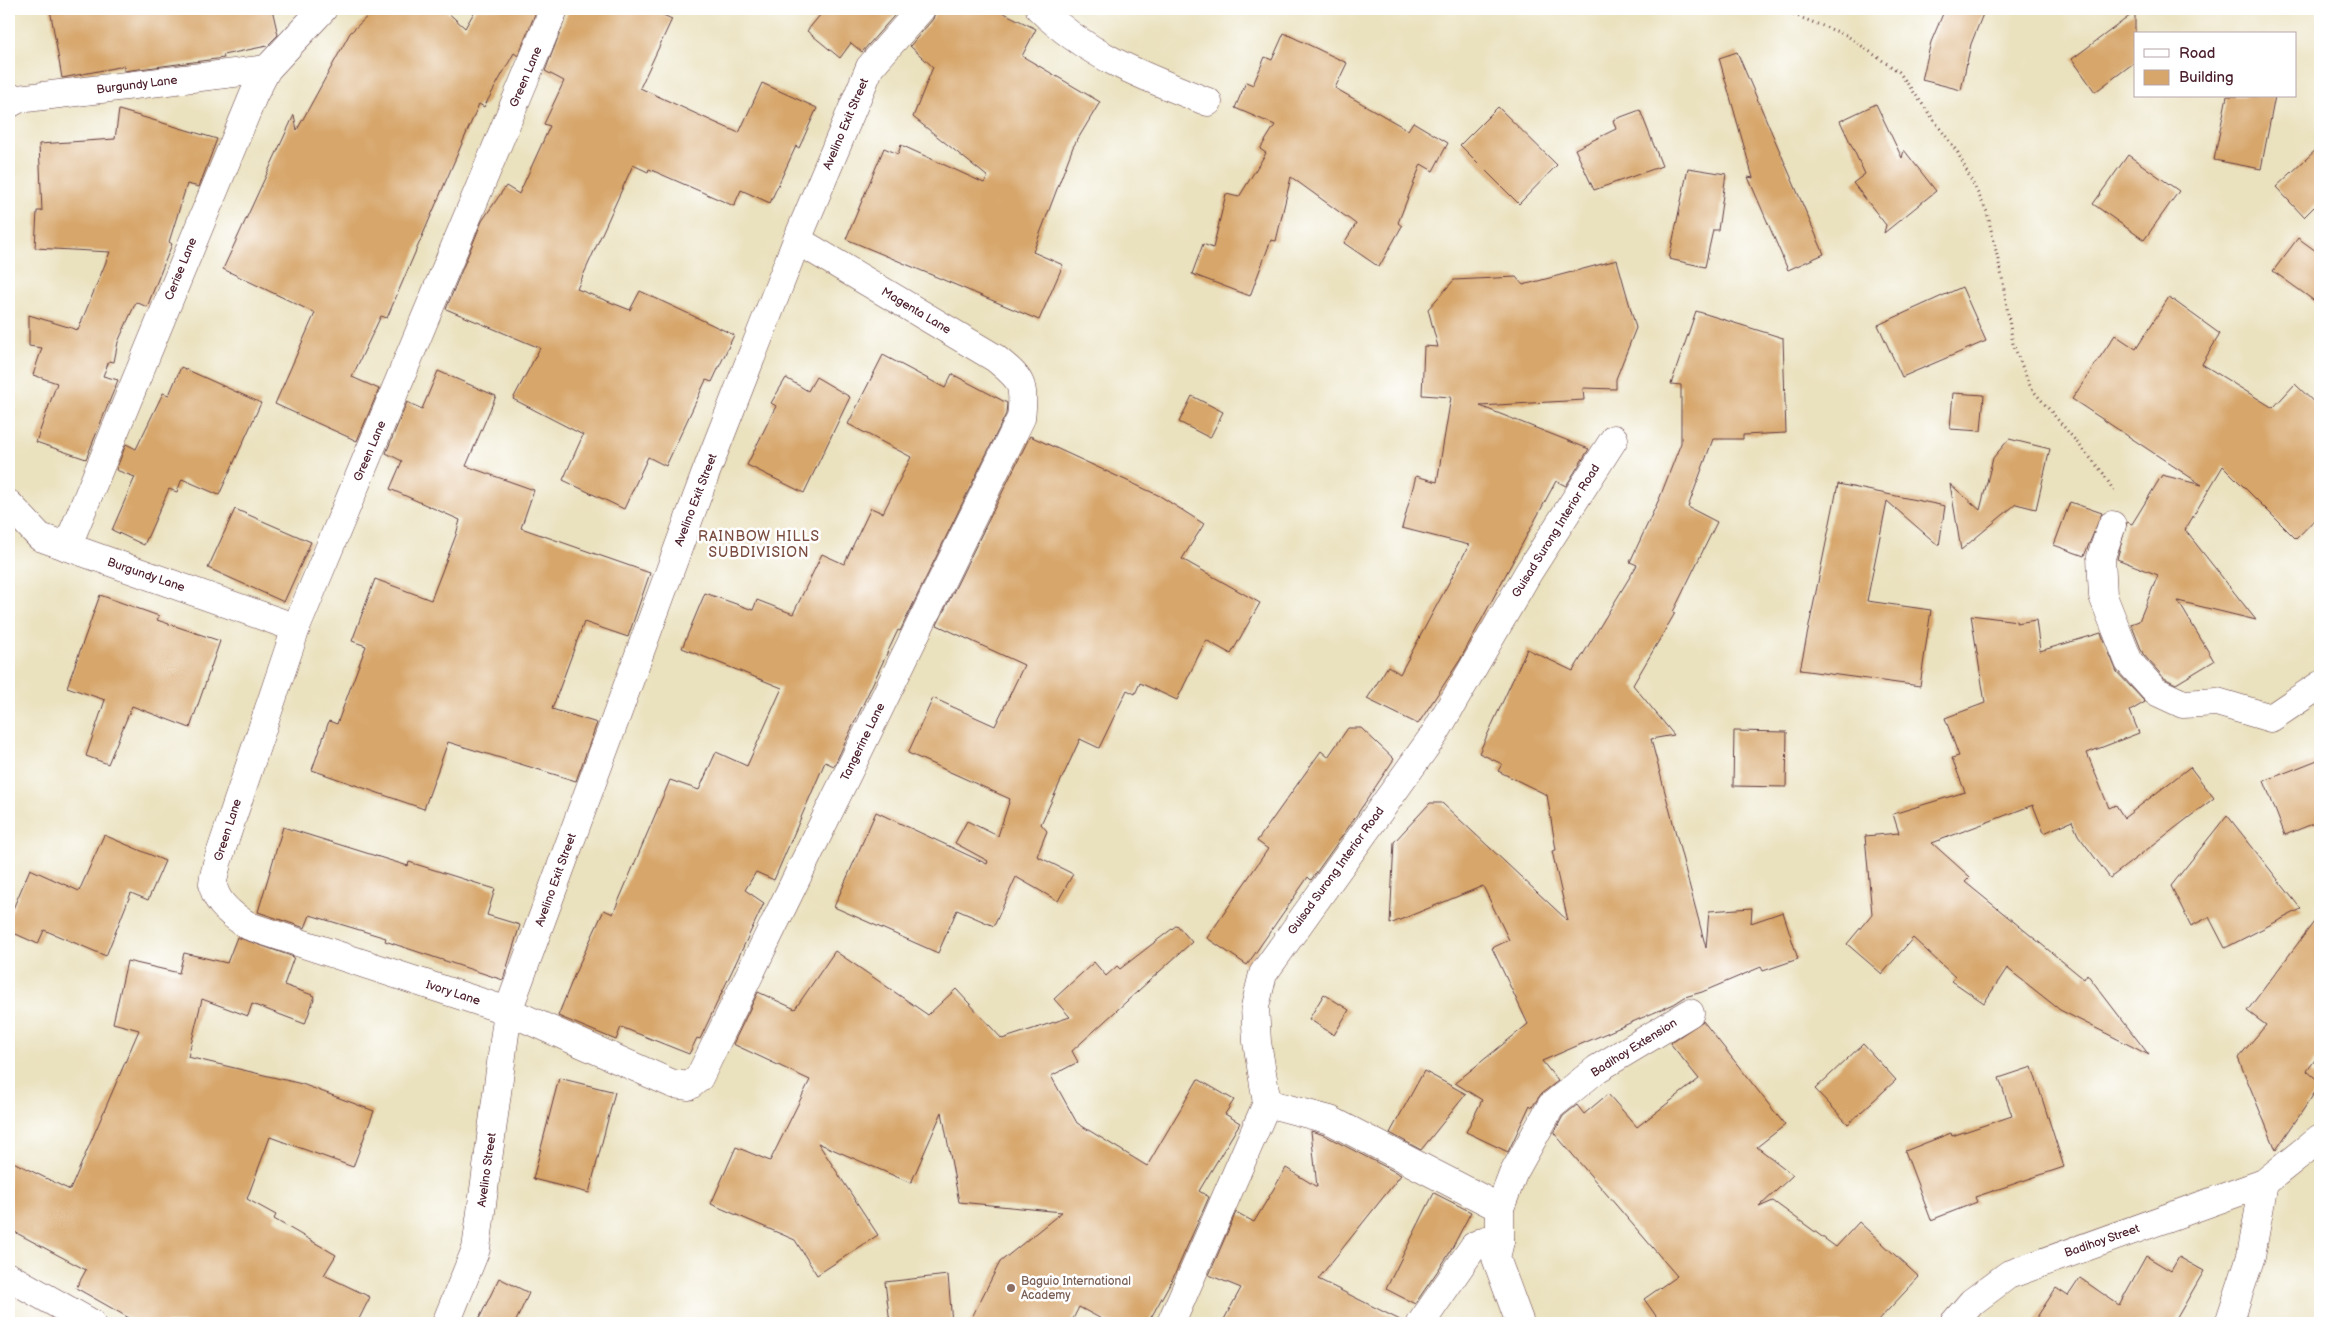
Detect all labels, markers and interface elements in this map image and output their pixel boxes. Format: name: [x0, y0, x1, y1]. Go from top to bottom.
legend: [2134, 32, 2296, 98]
street label: Green Lane: [506, 44, 546, 110]
text: Road: [2179, 44, 2215, 63]
text: Building: [2179, 68, 2234, 87]
street label: Burgundy Lane: [96, 73, 178, 97]
street label: Avelino Exit Street: [820, 76, 872, 172]
street label: Cerise Lane: [162, 235, 200, 303]
street label: Magenta Lane: [878, 284, 954, 338]
street label: Green Lane: [350, 418, 390, 484]
street label: Avelino Exit Street: [671, 451, 721, 548]
street label: Guisad Surong Interior Road: [1509, 461, 1603, 600]
district label: RAINBOW HILLS SUBDIVISION: [698, 528, 820, 561]
street label: Burgundy Lane: [105, 555, 187, 595]
street label: Tangerine Lane: [838, 700, 888, 784]
street label: Green Lane: [211, 797, 245, 863]
street label: Guisad Surong Interior Road: [1285, 804, 1388, 938]
street label: Avelino Exit Street: [532, 831, 580, 929]
street label: Ivory Lane: [424, 977, 482, 1009]
street label: Badihoy Extension: [1588, 1015, 1680, 1081]
street label: Avelino Street: [474, 1132, 500, 1208]
street label: Badihoy Street: [2062, 1221, 2142, 1261]
place label: Baguio International Academy: [1021, 1274, 1131, 1303]
marker: Baguio International Academy: [1005, 1282, 1017, 1294]

